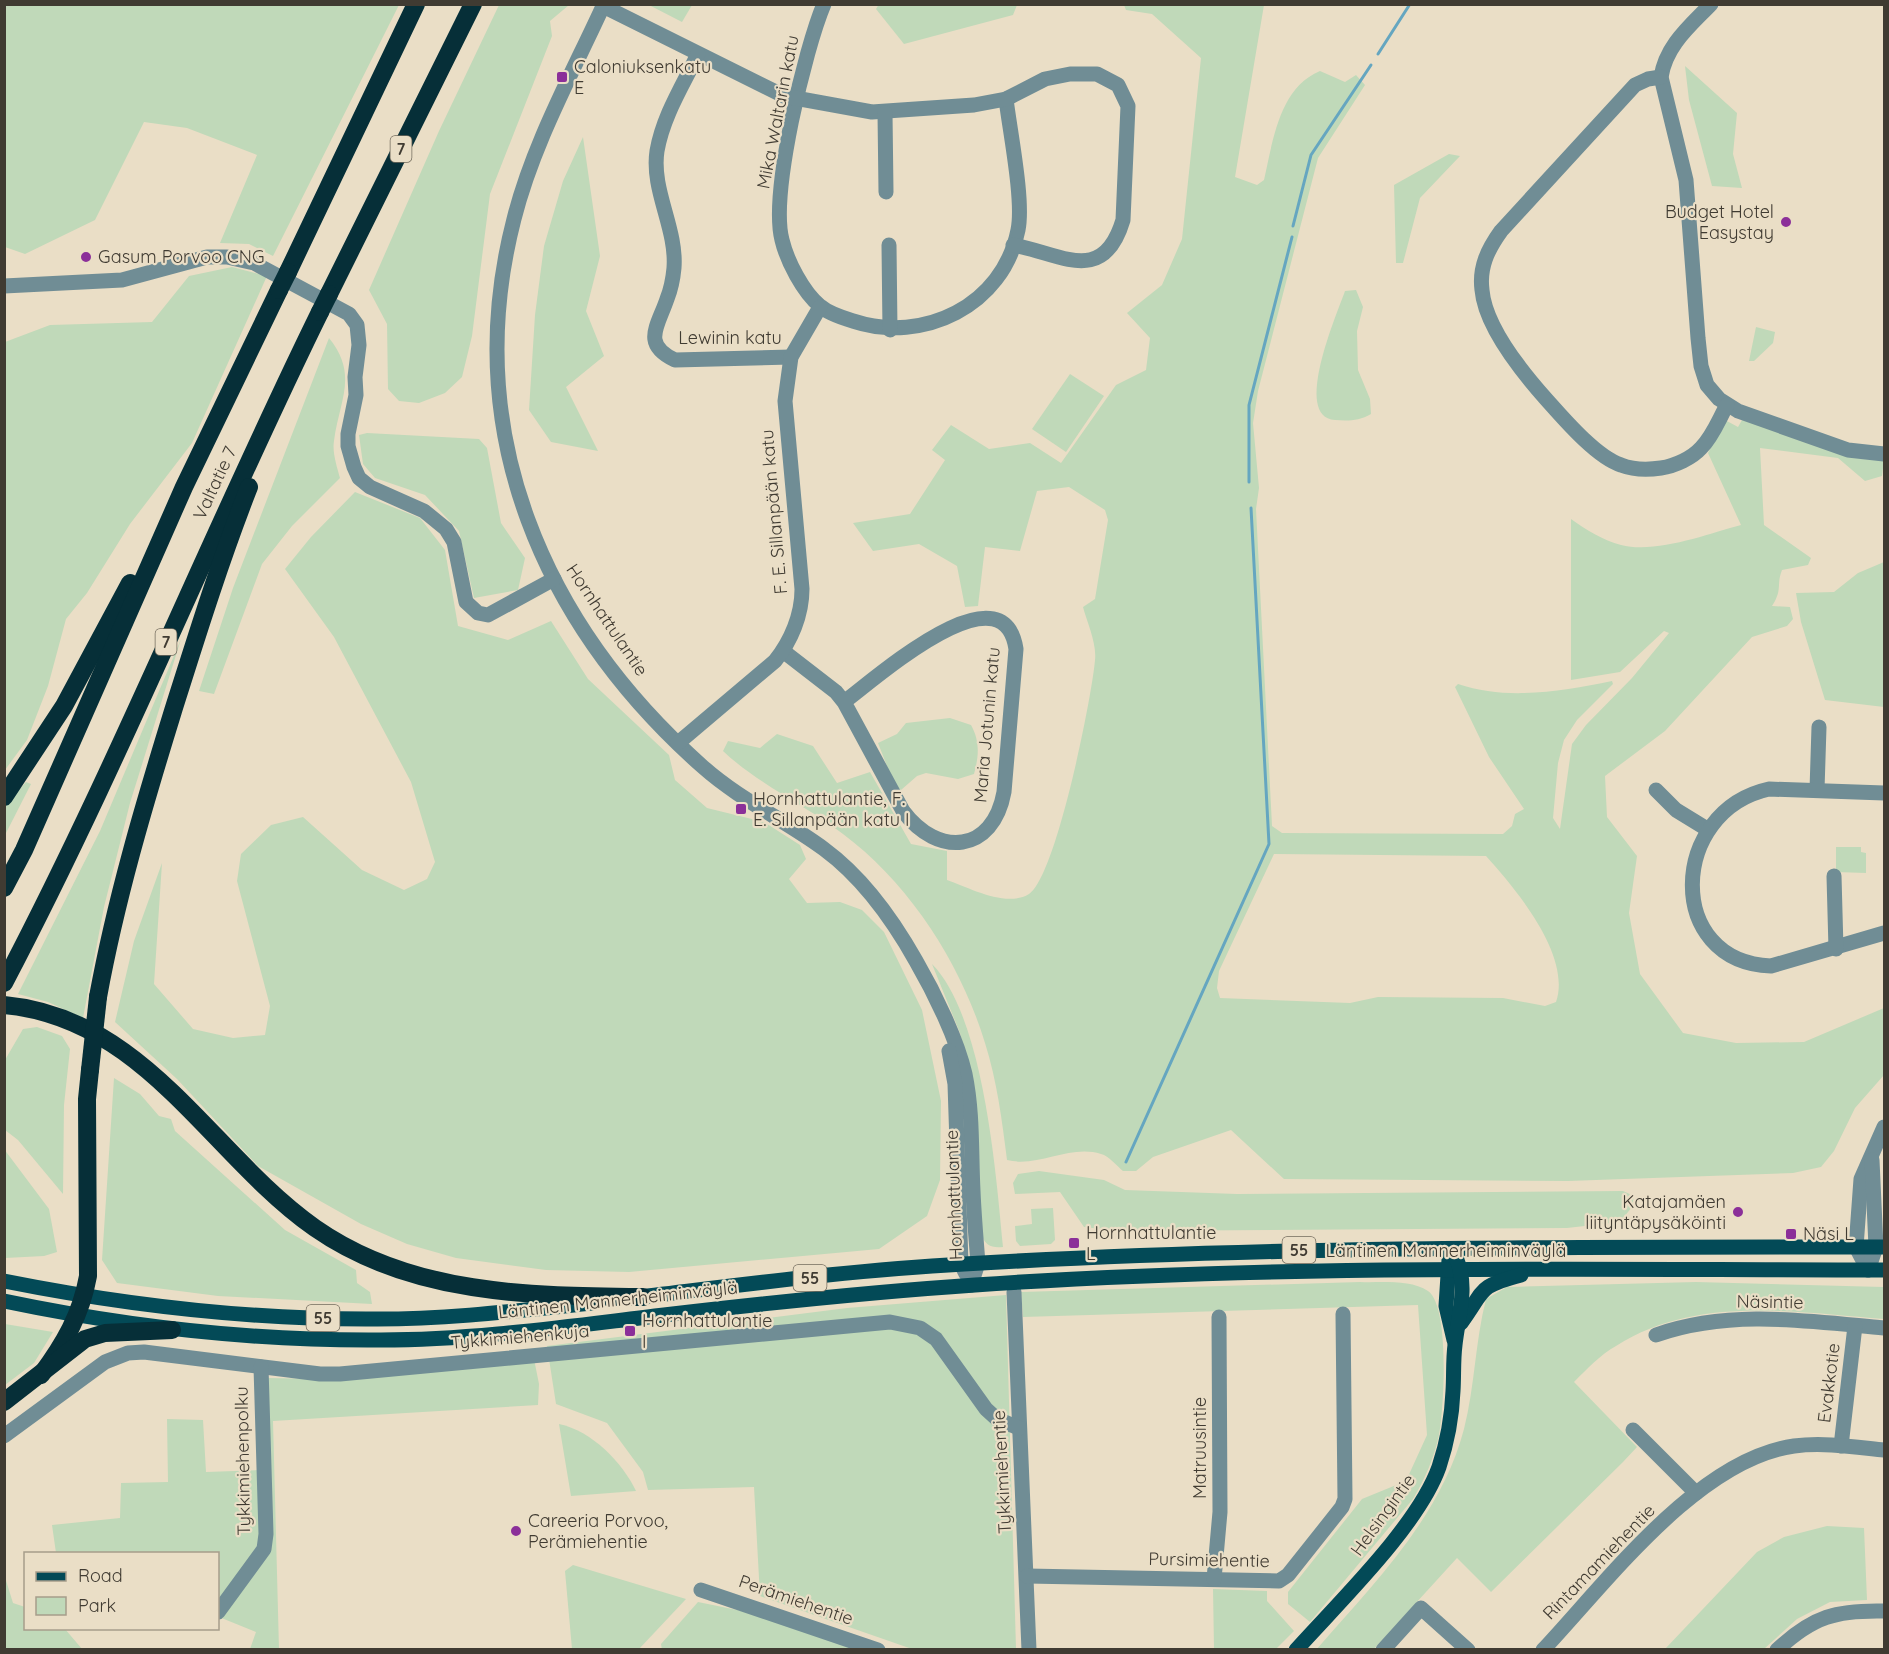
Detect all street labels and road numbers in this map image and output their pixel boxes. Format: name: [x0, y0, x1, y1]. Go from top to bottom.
street label: Mika Waltarin katu: [751, 33, 804, 191]
road number: 7: [390, 136, 412, 162]
street label: Lewinin katu: [678, 326, 782, 349]
street label: F. E. Sillanpään katu: [755, 429, 792, 595]
street label: Valtatie 7: [188, 443, 241, 523]
street label: Hornhattulantie: [561, 559, 653, 680]
road number: 7: [156, 629, 176, 655]
street label: Maria Jotunin katu: [968, 646, 1005, 804]
street label: Hornhattulantie: [940, 1129, 967, 1261]
road number: 55: [1282, 1237, 1316, 1263]
street label: Läntinen Mannerheiminväylä: [1326, 1239, 1566, 1262]
road number: 55: [794, 1265, 826, 1291]
street label: Läntinen Mannerheiminväylä: [497, 1275, 739, 1324]
street label: Näsintie: [1736, 1289, 1804, 1314]
road number: 55: [306, 1305, 340, 1331]
street label: Tykkimiehenkuja: [450, 1319, 590, 1354]
street label: Evakkotie: [1812, 1342, 1845, 1424]
street label: Tykkimiehenpolku: [230, 1386, 255, 1536]
street label: Matruusintie: [1188, 1397, 1211, 1499]
street label: Tykkimiehentie: [987, 1410, 1016, 1534]
street label: Helsingintie: [1345, 1469, 1420, 1560]
street label: Rintamamiehentie: [1538, 1499, 1660, 1624]
street label: Pursimiehentie: [1148, 1547, 1270, 1572]
street label: Perämiehentie: [736, 1569, 856, 1630]

